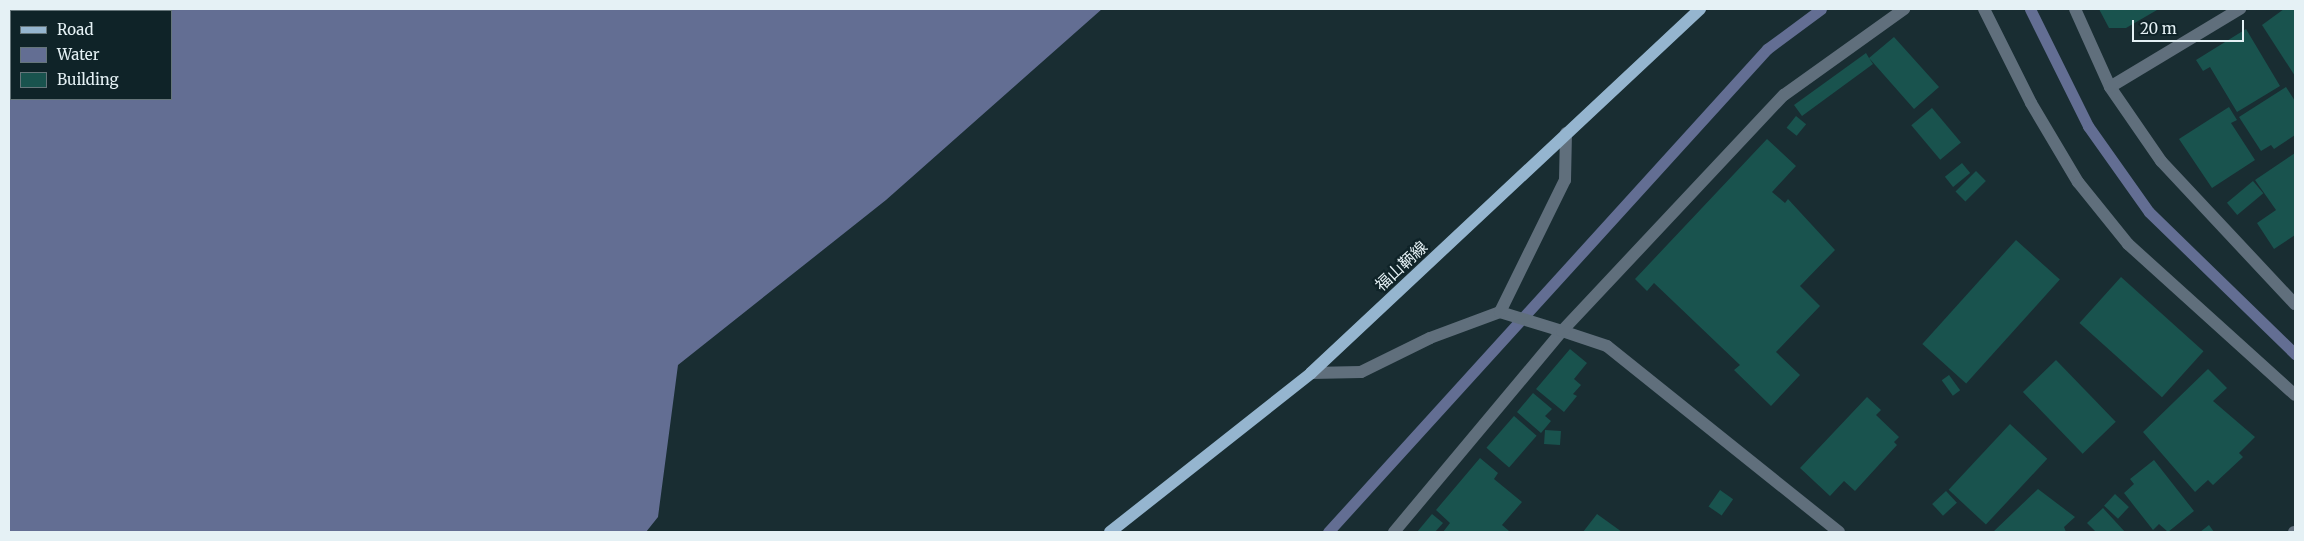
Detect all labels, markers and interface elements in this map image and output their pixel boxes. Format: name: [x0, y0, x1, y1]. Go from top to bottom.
legend: [10, 10, 172, 100]
scale bar: [2134, 10, 2246, 42]
text: 20 m: [2140, 19, 2177, 38]
text: Road: [57, 20, 93, 39]
text: Water: [57, 45, 99, 64]
text: Building: [57, 70, 119, 89]
street label: 福山鞆線: [1371, 237, 1431, 295]

